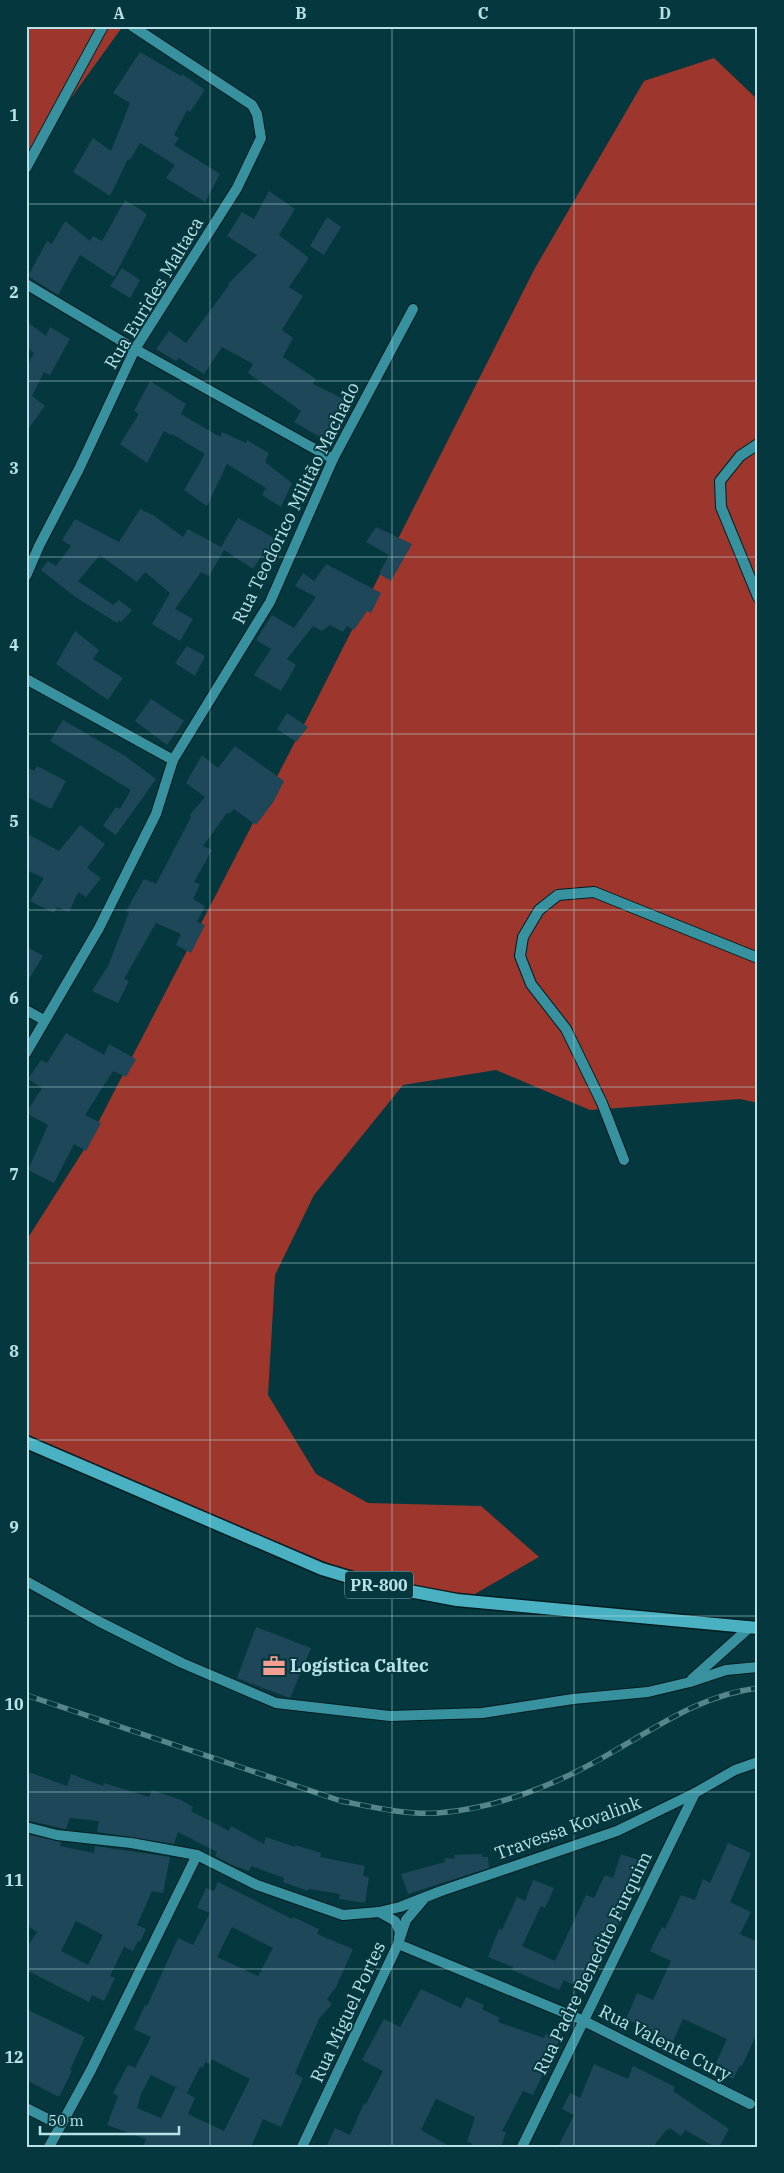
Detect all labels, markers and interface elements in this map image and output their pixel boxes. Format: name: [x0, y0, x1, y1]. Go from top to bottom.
text: A: [113, 3, 125, 23]
text: B: [295, 3, 307, 23]
text: C: [478, 3, 488, 23]
text: D: [659, 3, 671, 23]
text: 1: [9, 105, 19, 125]
street label: Rua Eurides Maltaca: [99, 212, 208, 373]
text: 2: [9, 282, 19, 302]
street label: Rua Teodorico Militão Machado: [227, 378, 364, 627]
text: 3: [9, 458, 19, 478]
text: 4: [9, 635, 19, 655]
text: 5: [9, 811, 19, 831]
text: 6: [9, 988, 19, 1008]
text: 7: [9, 1164, 19, 1184]
text: 8: [9, 1341, 19, 1361]
text: 9: [9, 1517, 19, 1537]
road number: PR-800: [345, 1572, 413, 1598]
office icon: Logística Caltec: [261, 1653, 287, 1679]
place label: Logística Caltec: [290, 1654, 429, 1677]
text: 10: [4, 1694, 24, 1714]
street label: Travessa Kovalink: [491, 1790, 645, 1865]
street label: Rua Padre Benedito Furquim: [528, 1847, 657, 2078]
text: 11: [4, 1870, 24, 1890]
street label: Rua Miguel Portes: [305, 1938, 390, 2086]
street label: Rua Valente Cury: [595, 1999, 736, 2086]
text: 12: [4, 2047, 24, 2067]
scale bar: [40, 2103, 179, 2135]
text: 50 m: [48, 2111, 84, 2130]

